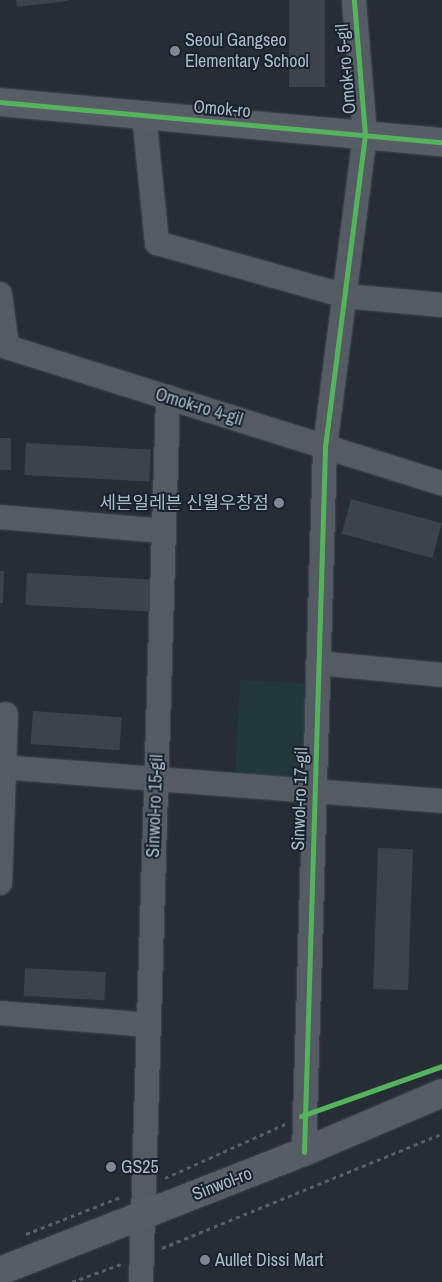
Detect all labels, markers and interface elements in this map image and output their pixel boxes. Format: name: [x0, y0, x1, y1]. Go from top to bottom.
street label: Omok-ro 5-gil: [331, 23, 361, 115]
place label: Seoul Gangseo Elementary School: [185, 30, 309, 72]
marker: Seoul Gangseo Elementary School: [169, 45, 181, 57]
street label: Omok-ro: [192, 96, 252, 122]
street label: Omok-ro 4-gil: [153, 383, 245, 431]
place label: 세븐일레븐 신월우창점: [99, 492, 269, 514]
marker: 세븐일레븐 신월우창점: [273, 497, 285, 509]
street label: Sinwol-ro 17-gil: [287, 747, 313, 851]
street label: Sinwol-ro 15-gil: [142, 754, 168, 858]
place label: GS25: [121, 1156, 159, 1178]
marker: GS25: [105, 1161, 117, 1173]
street label: Sinwol-ro: [189, 1163, 255, 1205]
place label: Aullet Dissi Mart: [215, 1249, 323, 1271]
marker: Aullet Dissi Mart: [199, 1254, 211, 1266]

